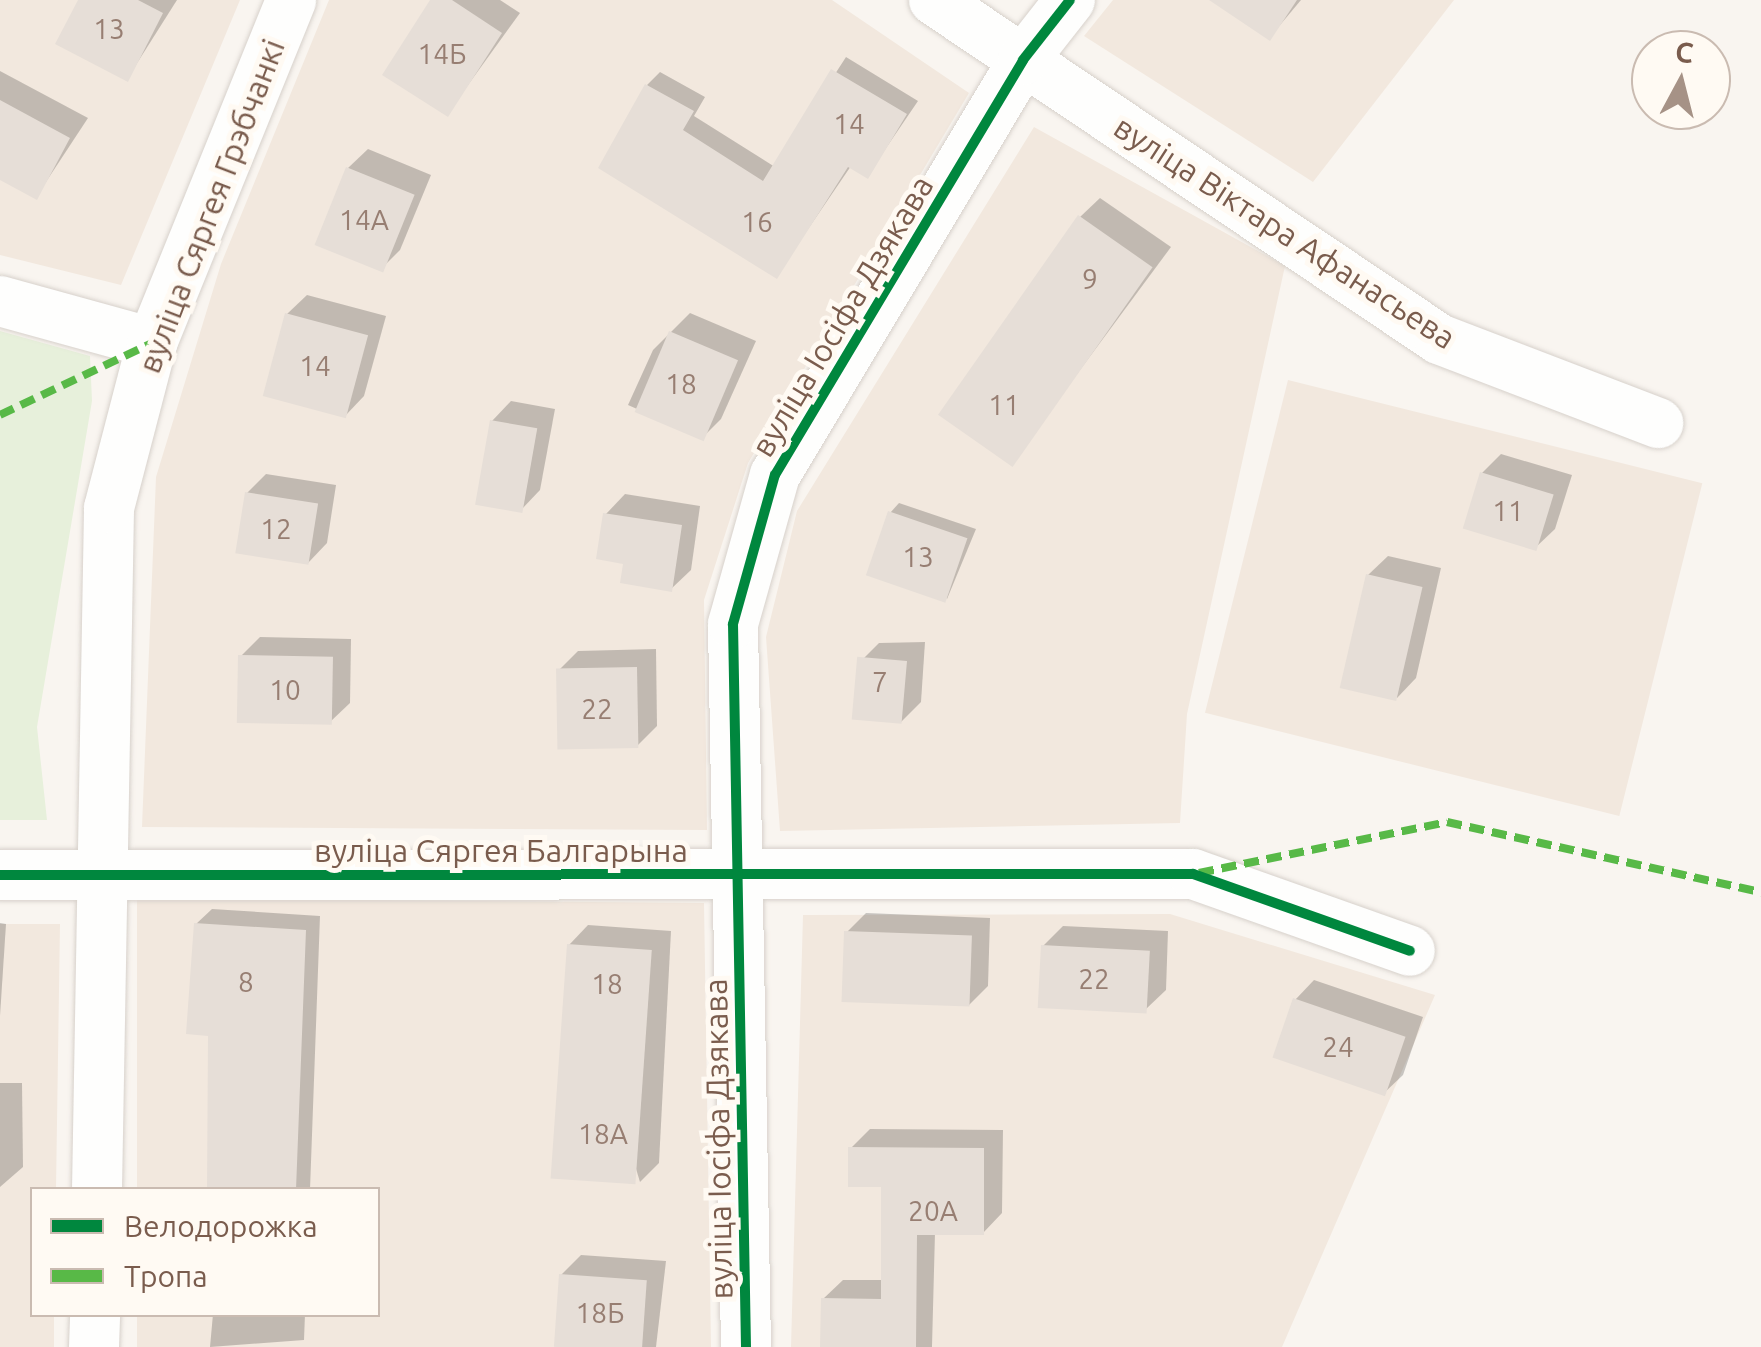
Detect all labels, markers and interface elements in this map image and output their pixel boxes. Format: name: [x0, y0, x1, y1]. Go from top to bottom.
house number: 13: [93, 12, 125, 46]
north arrow: [1631, 30, 1731, 130]
street label: вуліца Сяргея Грэбчанкі: [130, 34, 292, 378]
text: С: [1674, 35, 1695, 68]
house number: 14Б: [418, 37, 466, 71]
house number: 14: [833, 107, 865, 141]
street label: вуліца Віктара Афанасьева: [1107, 107, 1463, 357]
street label: вуліца Іосіфа Дзякава: [743, 169, 941, 463]
house number: 14А: [339, 203, 389, 237]
house number: 16: [741, 205, 773, 239]
house number: 9: [1082, 262, 1098, 296]
house number: 14: [299, 349, 331, 383]
house number: 18: [665, 367, 697, 401]
house number: 11: [988, 388, 1020, 422]
house number: 11: [1492, 494, 1524, 528]
house number: 12: [260, 512, 292, 546]
house number: 13: [902, 540, 934, 574]
house number: 7: [872, 665, 888, 699]
house number: 10: [269, 673, 301, 707]
house number: 22: [581, 692, 613, 726]
street label: вуліца Сяргея Балгарына: [314, 831, 688, 869]
house number: 22: [1078, 962, 1110, 996]
house number: 8: [238, 965, 254, 999]
house number: 18: [591, 967, 623, 1001]
street label: вуліца Іосіфа Дзякава: [696, 978, 740, 1300]
house number: 24: [1322, 1030, 1354, 1064]
house number: 18А: [578, 1117, 628, 1151]
legend: [30, 1187, 380, 1317]
house number: 20А: [908, 1194, 958, 1228]
text: Велодорожка: [124, 1209, 318, 1243]
text: Тропа: [124, 1259, 208, 1293]
house number: 18Б: [576, 1296, 624, 1330]

